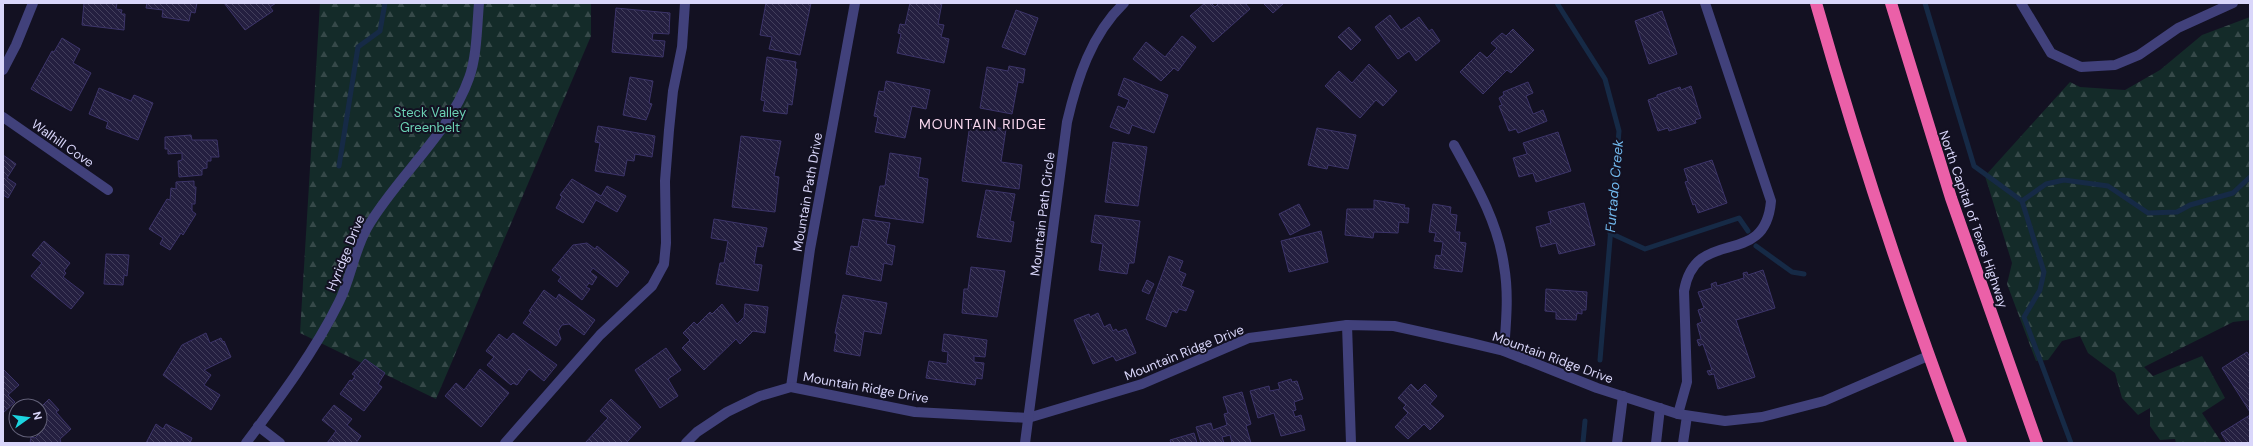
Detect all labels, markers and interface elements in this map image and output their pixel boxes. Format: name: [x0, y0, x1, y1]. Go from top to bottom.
park label: Steck Valley Greenbelt: [394, 104, 466, 136]
district label: MOUNTAIN RIDGE: [919, 115, 1047, 133]
street label: Walhill Cove: [28, 116, 97, 171]
street label: North Capital of Texas Highway: [1935, 128, 2012, 310]
street label: Mountain Path Drive: [789, 131, 826, 253]
water label: Furtado Creek: [1601, 138, 1627, 233]
street label: Mountain Path Circle: [1026, 151, 1059, 277]
street label: Hyridge Drive: [322, 213, 368, 294]
street label: Mountain Ridge Drive: [1122, 321, 1246, 384]
street label: Mountain Ridge Drive: [1490, 328, 1616, 387]
street label: Mountain Ridge Drive: [802, 368, 930, 407]
north arrow: [8, 398, 48, 438]
text: N: [30, 410, 45, 421]

